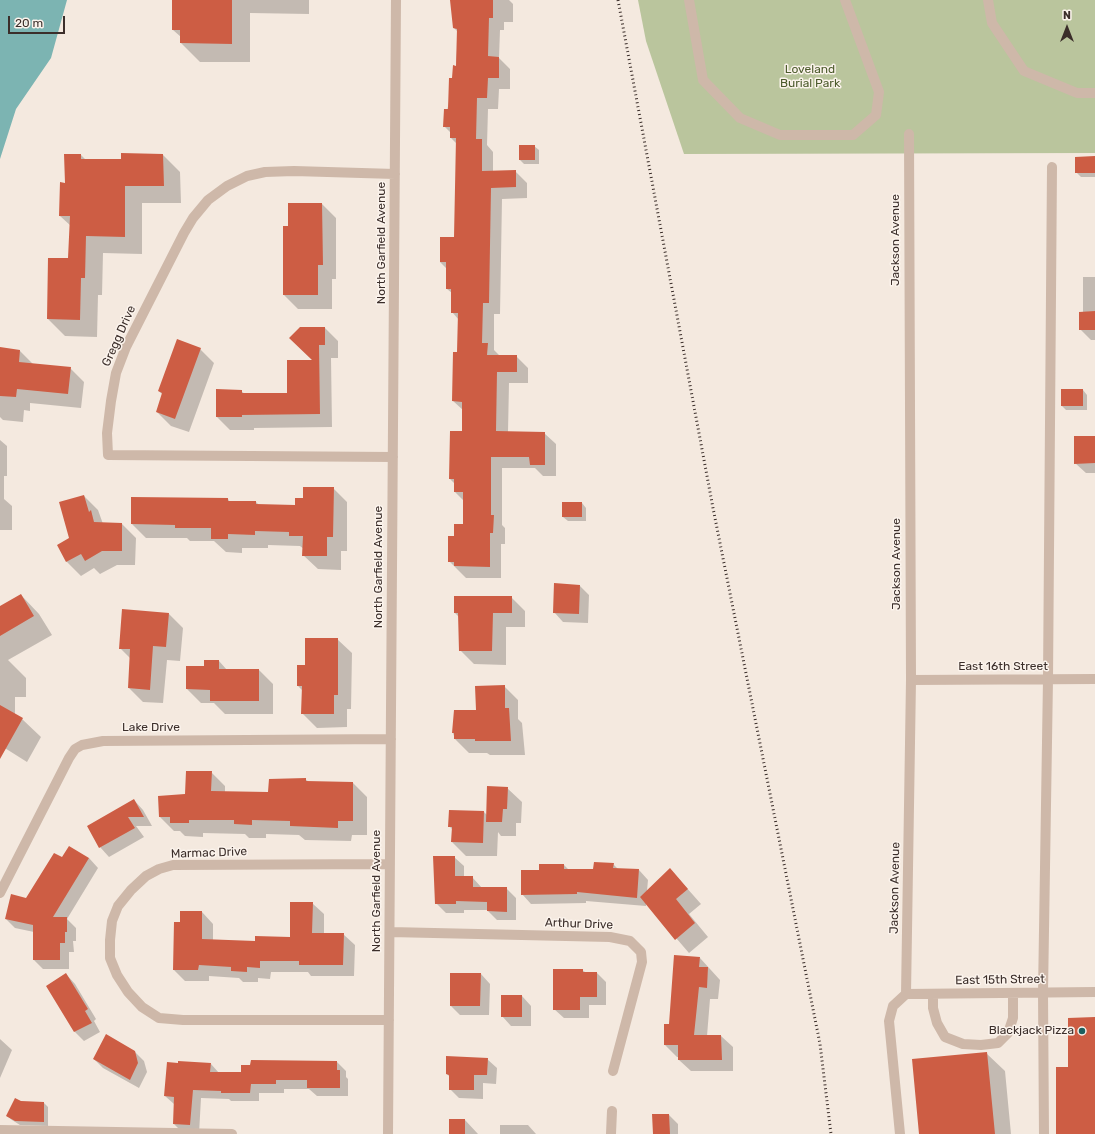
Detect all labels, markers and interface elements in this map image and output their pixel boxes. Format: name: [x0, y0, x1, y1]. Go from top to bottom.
scale bar: [10, 8, 67, 34]
north arrow: [1047, 8, 1087, 48]
text: N: [1063, 9, 1071, 22]
text: 20 m: [15, 16, 43, 30]
park label: Loveland Burial Park: [780, 63, 840, 91]
street label: North Garfield Avenue: [375, 182, 389, 304]
street label: Jackson Avenue: [889, 194, 903, 286]
street label: Gregg Drive: [99, 303, 139, 369]
street label: North Garfield Avenue: [372, 506, 386, 628]
street label: Jackson Avenue: [890, 518, 904, 610]
street label: East 16th Street: [958, 660, 1048, 674]
street label: Lake Drive: [122, 721, 180, 735]
street label: North Garfield Avenue: [370, 830, 384, 952]
street label: Jackson Avenue: [887, 842, 903, 934]
street label: Marmac Drive: [171, 844, 247, 862]
street label: Arthur Drive: [545, 916, 613, 932]
street label: East 15th Street: [955, 972, 1045, 988]
place label: Blackjack Pizza: [989, 1024, 1074, 1038]
marker: Blackjack Pizza: [1077, 1026, 1087, 1036]

